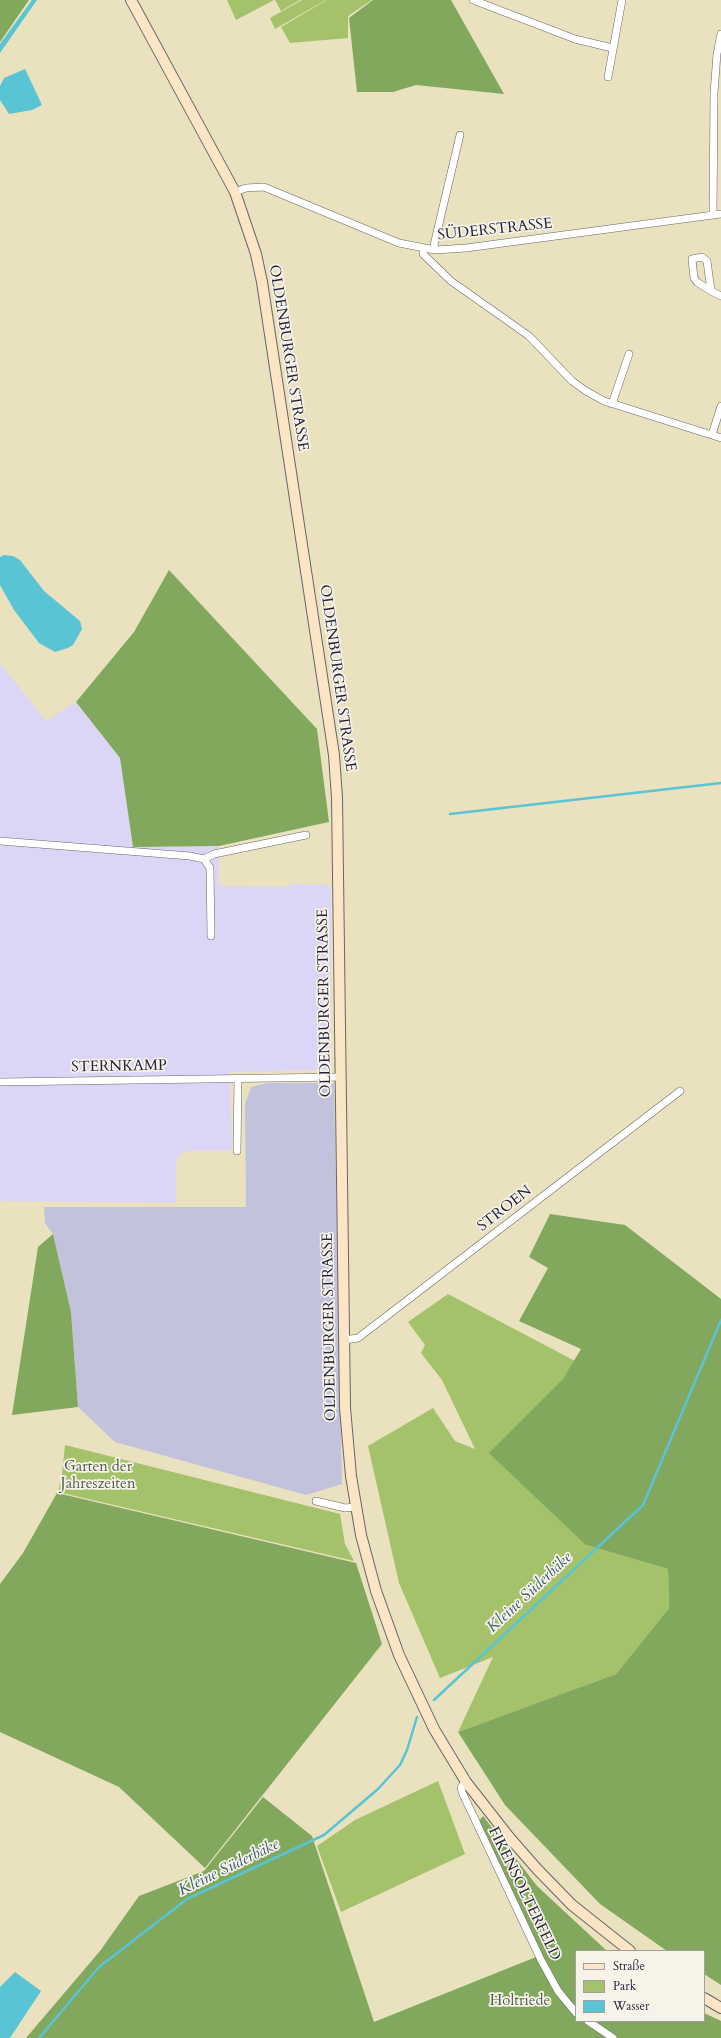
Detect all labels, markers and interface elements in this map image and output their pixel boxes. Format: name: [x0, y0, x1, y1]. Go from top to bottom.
street label: SÜDERSTRASSE: [437, 215, 553, 245]
street label: OLDENBURGER STRASSE: [264, 263, 312, 453]
street label: OLDENBURGER STRASSE: [315, 583, 359, 773]
street label: OLDENBURGER STRASSE: [314, 909, 336, 1097]
street label: STERNKAMP: [71, 1057, 167, 1077]
street label: STROEN: [474, 1182, 536, 1236]
street label: OLDENBURGER STRASSE: [319, 1233, 341, 1421]
park label: Garten der Jahreszeiten: [61, 1459, 135, 1494]
water label: Kleine Süderbäke: [483, 1549, 577, 1637]
street label: FIKENSOLTERFELD: [484, 1824, 564, 1964]
water label: Kleine Süderbäke: [176, 1835, 282, 1901]
legend: [575, 1950, 705, 2022]
text: Straße: [613, 1958, 645, 1974]
text: Park: [613, 1978, 636, 1994]
park label: Holtriede: [490, 1993, 550, 2011]
text: Wasser: [613, 1998, 649, 2014]

